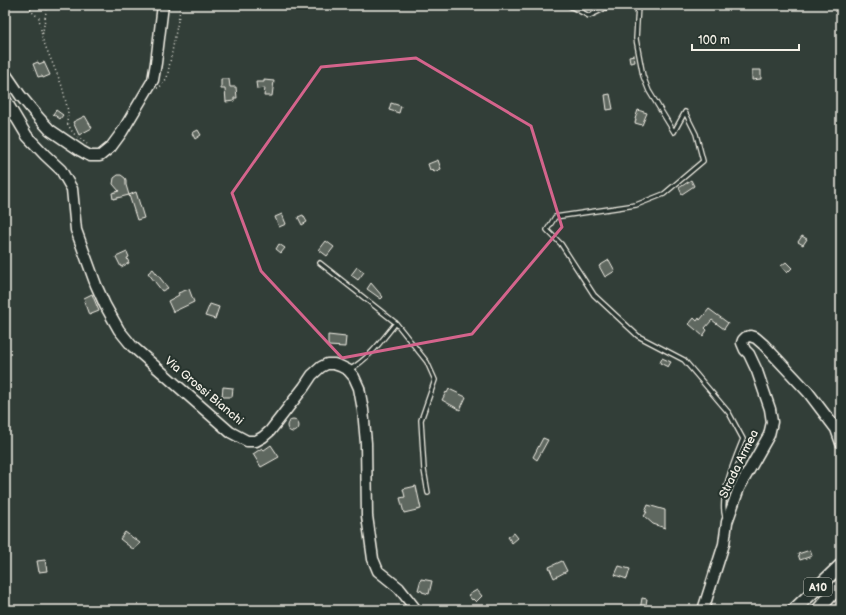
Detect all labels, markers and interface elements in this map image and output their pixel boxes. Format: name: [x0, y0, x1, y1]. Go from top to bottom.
scale bar: [692, 26, 799, 52]
text: 100 m: [698, 33, 730, 48]
street label: Via Grossi Bianchi: [161, 354, 247, 429]
street label: Strada Armea: [716, 427, 762, 501]
road number: A10: [804, 578, 832, 596]

